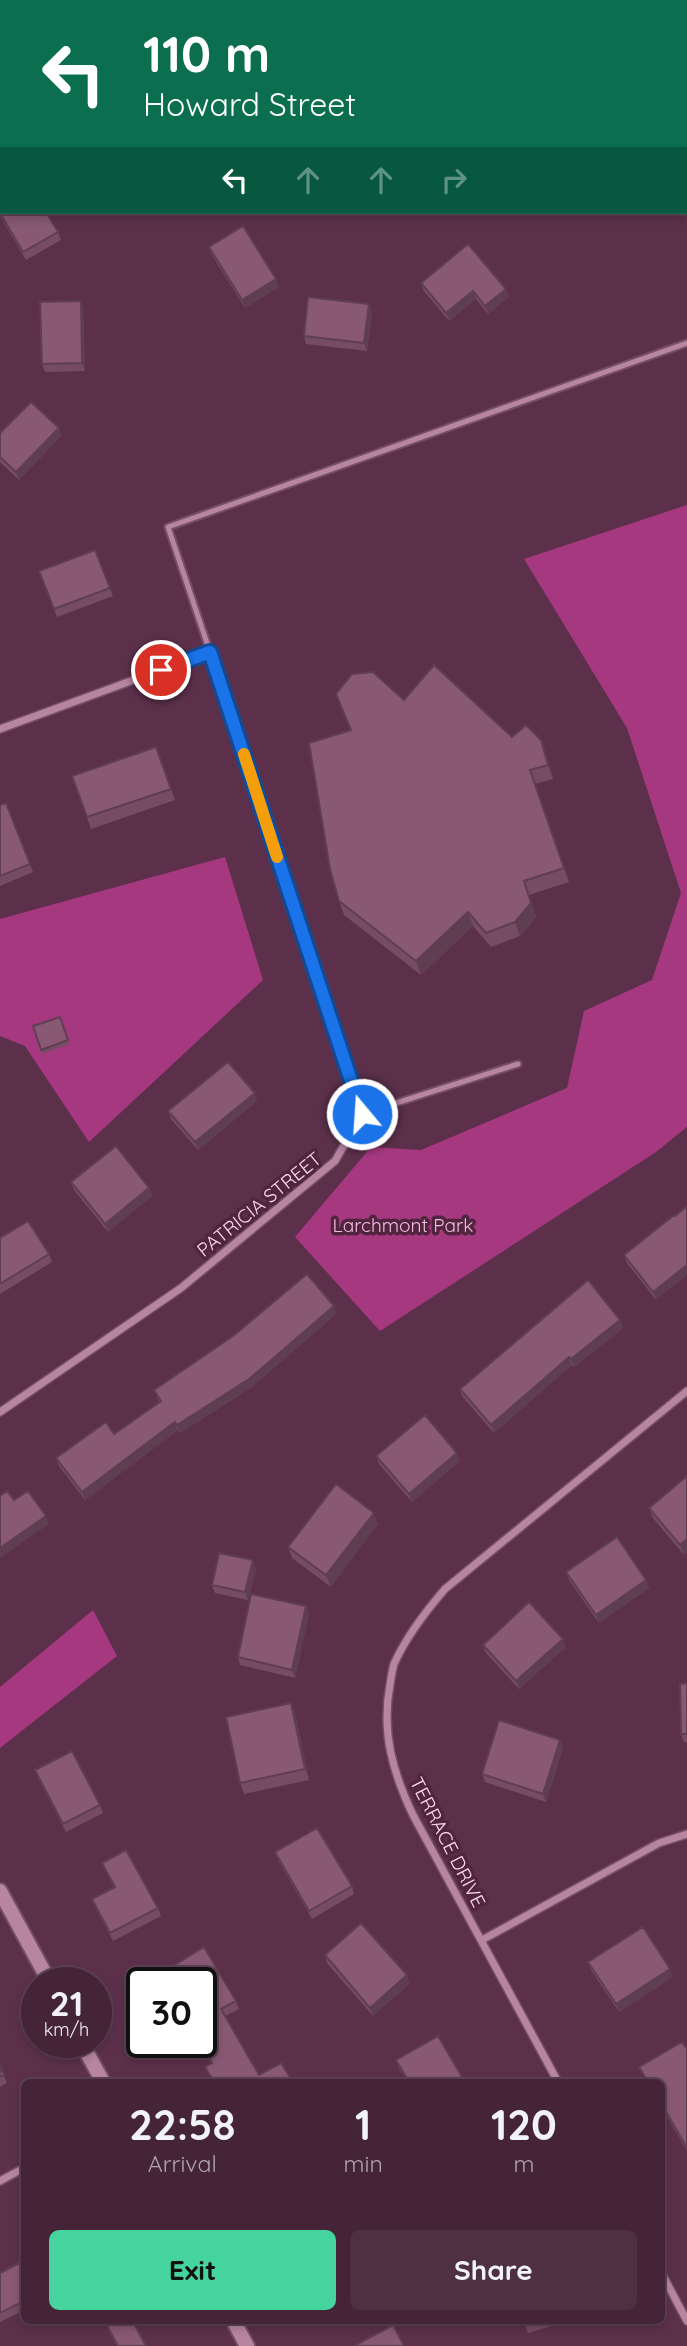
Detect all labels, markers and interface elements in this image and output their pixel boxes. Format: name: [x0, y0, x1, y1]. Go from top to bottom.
text: 110 m: [143, 23, 270, 84]
icon: left: [28, 28, 119, 119]
text: Howard Street: [143, 84, 356, 124]
icon: left: [216, 161, 254, 199]
icon: ahead: [289, 161, 327, 199]
icon: ahead: [362, 161, 400, 199]
icon: right: [435, 161, 473, 199]
pin: [131, 640, 191, 700]
icon: arrive: [142, 651, 180, 689]
position arrow: [325, 1077, 399, 1151]
street label: PATRICIA STREET: [192, 1146, 326, 1262]
park label: Larchmont Park: [333, 1213, 473, 1237]
street label: TERRACE DRIVE: [405, 1773, 491, 1911]
speed limit sign: 30: [126, 1967, 217, 2058]
text: 21: [50, 1981, 83, 2025]
text: km/h: [44, 2018, 89, 2041]
text: 22:58: [129, 2098, 236, 2151]
text: 1: [355, 2098, 371, 2151]
text: 120: [491, 2098, 557, 2151]
text: Arrival: [148, 2149, 217, 2178]
text: min: [344, 2149, 383, 2178]
text: m: [513, 2149, 534, 2178]
button: Exit: [49, 2230, 336, 2310]
button: Share: [350, 2230, 637, 2310]

